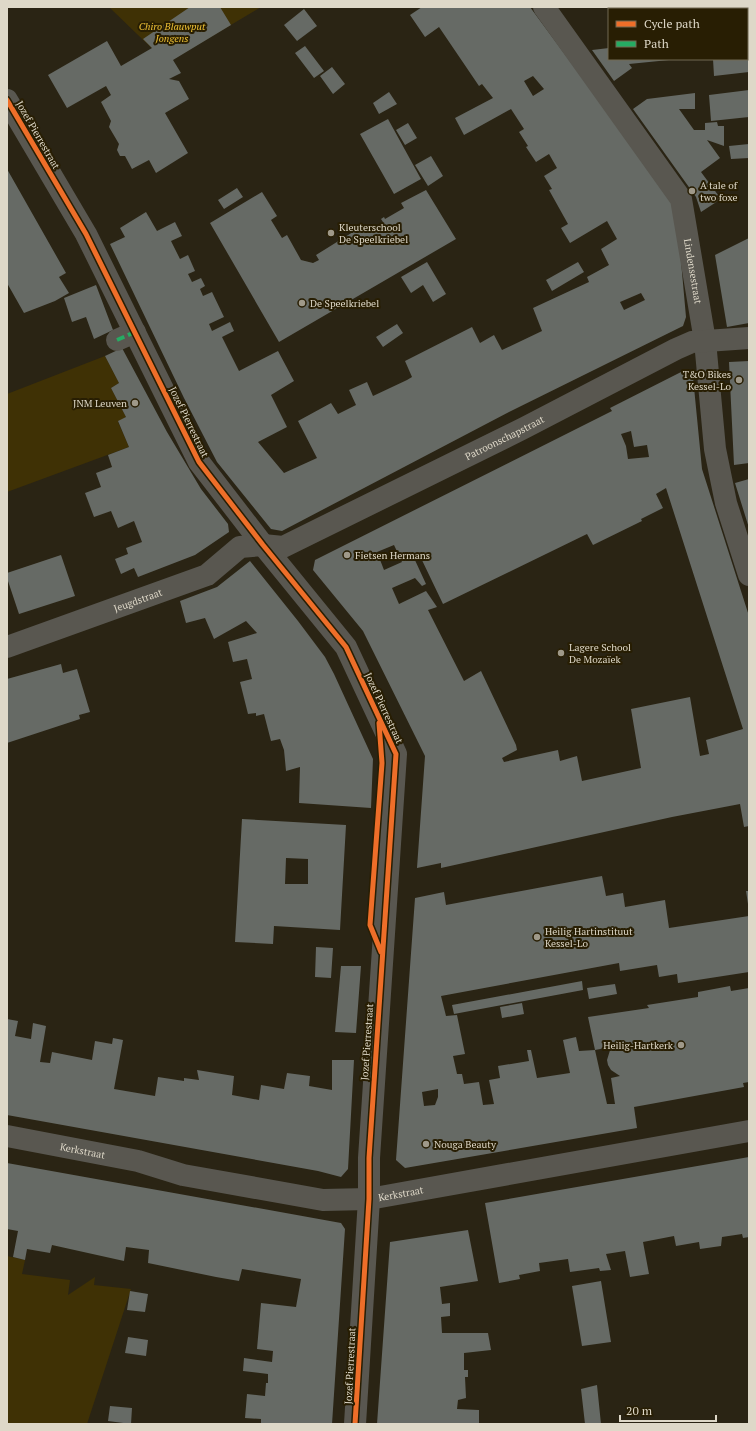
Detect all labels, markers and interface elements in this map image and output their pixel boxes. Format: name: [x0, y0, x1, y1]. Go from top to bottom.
legend: [608, 8, 748, 60]
text: Cycle path: [644, 16, 700, 31]
park label: Chiro Blauwput Jongens: [139, 20, 206, 45]
text: Path: [644, 36, 669, 51]
street label: Jozef Pierrestraat: [13, 98, 63, 172]
place label: A tale of two foxe: [700, 179, 738, 204]
marker: A tale of two foxe: [687, 186, 697, 196]
place label: Kleuterschool De Speelkriebel: [339, 221, 408, 246]
marker: Kleuterschool De Speelkriebel: [326, 228, 336, 238]
street label: Lindensestraat: [681, 237, 705, 305]
place label: De Speelkriebel: [310, 297, 379, 310]
marker: De Speelkriebel: [297, 298, 307, 308]
place label: T&O Bikes Kessel-Lo: [683, 368, 731, 393]
marker: T&O Bikes Kessel-Lo: [734, 375, 744, 385]
street label: Jozef Pierrestraat: [166, 385, 212, 460]
place label: JNM Leuven: [73, 397, 127, 410]
marker: JNM Leuven: [130, 398, 140, 408]
street label: Patroonschapstraat: [463, 412, 546, 463]
place label: Fietsen Hermans: [355, 549, 430, 562]
marker: Fietsen Hermans: [342, 550, 352, 560]
street label: Jeugdstraat: [112, 585, 164, 615]
place label: Lagere School De Mozaïek: [569, 641, 631, 666]
marker: Lagere School De Mozaïek: [556, 648, 566, 658]
street label: Jozef Pierrestraat: [362, 670, 406, 746]
place label: Heilig Hartinstituut Kessel-Lo: [545, 925, 633, 950]
marker: Heilig Hartinstituut Kessel-Lo: [532, 932, 542, 942]
street label: Jozef Pierrestraat: [358, 1003, 376, 1081]
place label: Heilig-Hartkerk: [603, 1039, 674, 1052]
marker: Heilig-Hartkerk: [676, 1040, 686, 1050]
place label: Nouga Beauty: [434, 1138, 497, 1151]
marker: Nouga Beauty: [421, 1139, 431, 1149]
street label: Kerkstraat: [59, 1140, 107, 1161]
street label: Kerkstraat: [377, 1183, 425, 1204]
street label: Jozef Pierrestraat: [341, 1327, 359, 1405]
scale bar: [620, 1397, 716, 1423]
text: 20 m: [626, 1403, 653, 1418]

